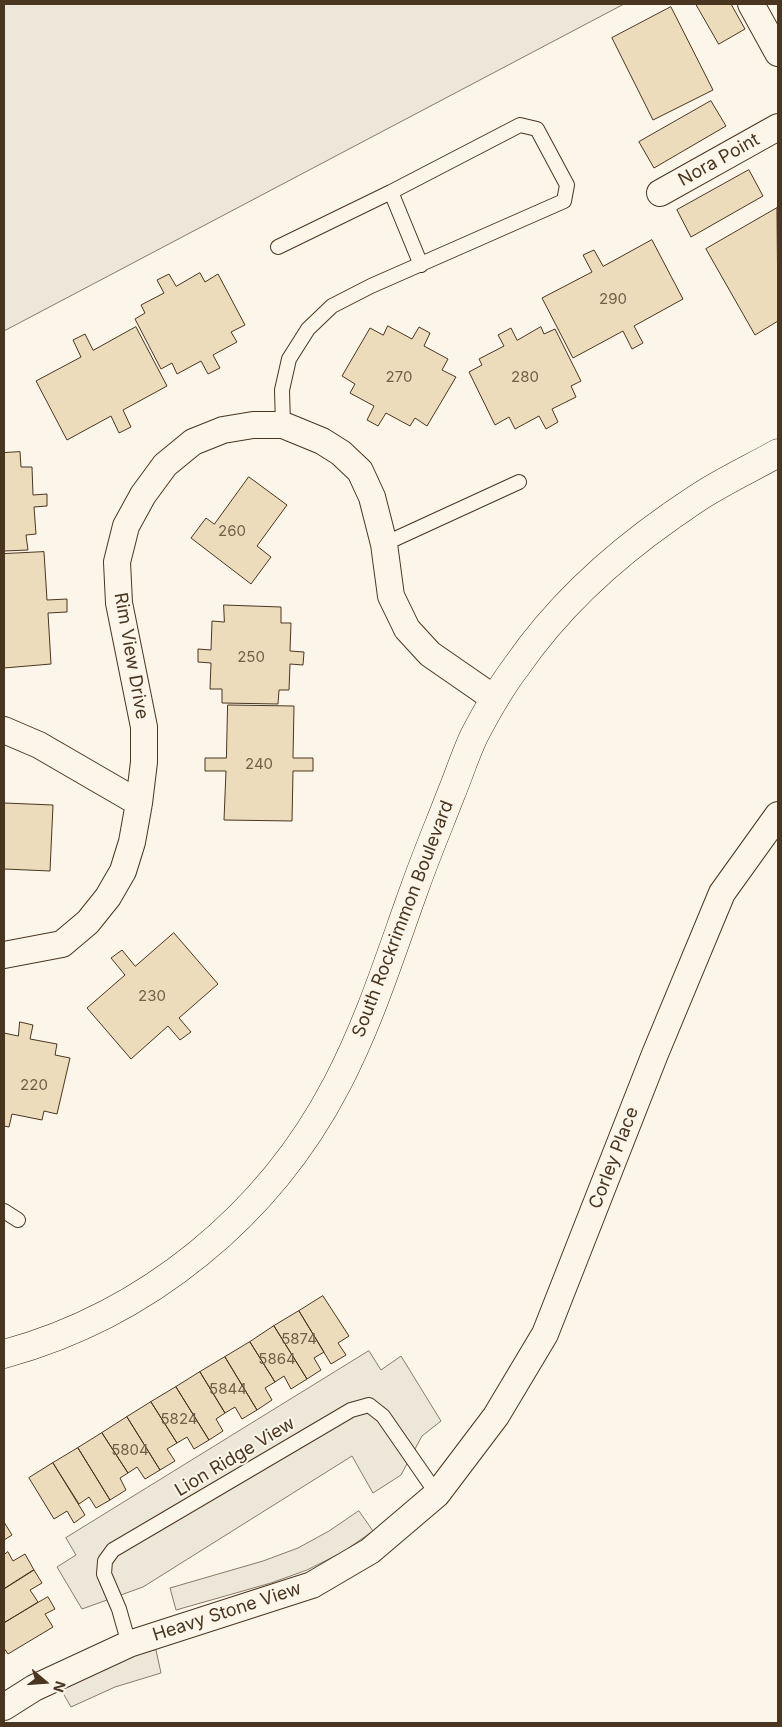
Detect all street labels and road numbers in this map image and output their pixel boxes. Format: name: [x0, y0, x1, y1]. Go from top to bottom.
street label: Nora Point: [675, 129, 763, 191]
street label: Rim View Drive: [109, 591, 153, 721]
street label: South Rockrimmon Boulevard: [348, 798, 458, 1040]
street label: Corley Place: [585, 1104, 643, 1212]
street label: Lion Ridge View: [171, 1413, 299, 1501]
street label: Heavy Stone View: [150, 1578, 304, 1646]

